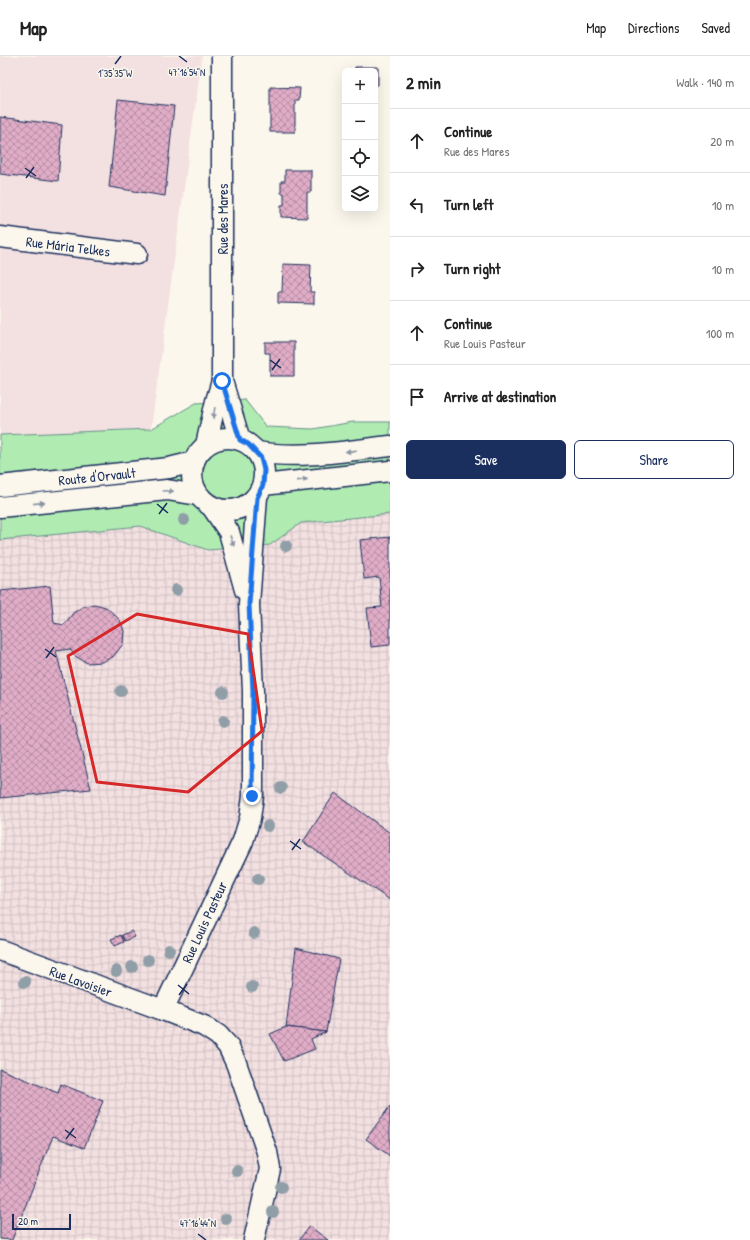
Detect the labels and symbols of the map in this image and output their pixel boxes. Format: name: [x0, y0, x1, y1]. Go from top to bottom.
text: 47°16'54"N: [169, 66, 205, 79]
text: 1°35'35"W: [98, 67, 133, 80]
street label: Rue des Mares: [213, 184, 232, 254]
street label: Rue Mária Telkes: [25, 231, 111, 261]
route start: [213, 372, 231, 390]
one-way arrow: [211, 407, 217, 419]
one-way arrow: [345, 447, 357, 454]
street label: Route d'Orvault: [58, 462, 137, 489]
one-way arrow: [296, 477, 308, 483]
one-way arrow: [162, 488, 174, 495]
one-way arrow: [33, 500, 45, 506]
one-way arrow: [229, 535, 235, 547]
route end: [243, 787, 261, 805]
street label: Rue Louis Pasteur: [177, 878, 231, 966]
street label: Rue Lavoisier: [47, 961, 116, 1001]
scale bar: [12, 1212, 71, 1231]
text: 47°16'44"N: [180, 1217, 216, 1230]

